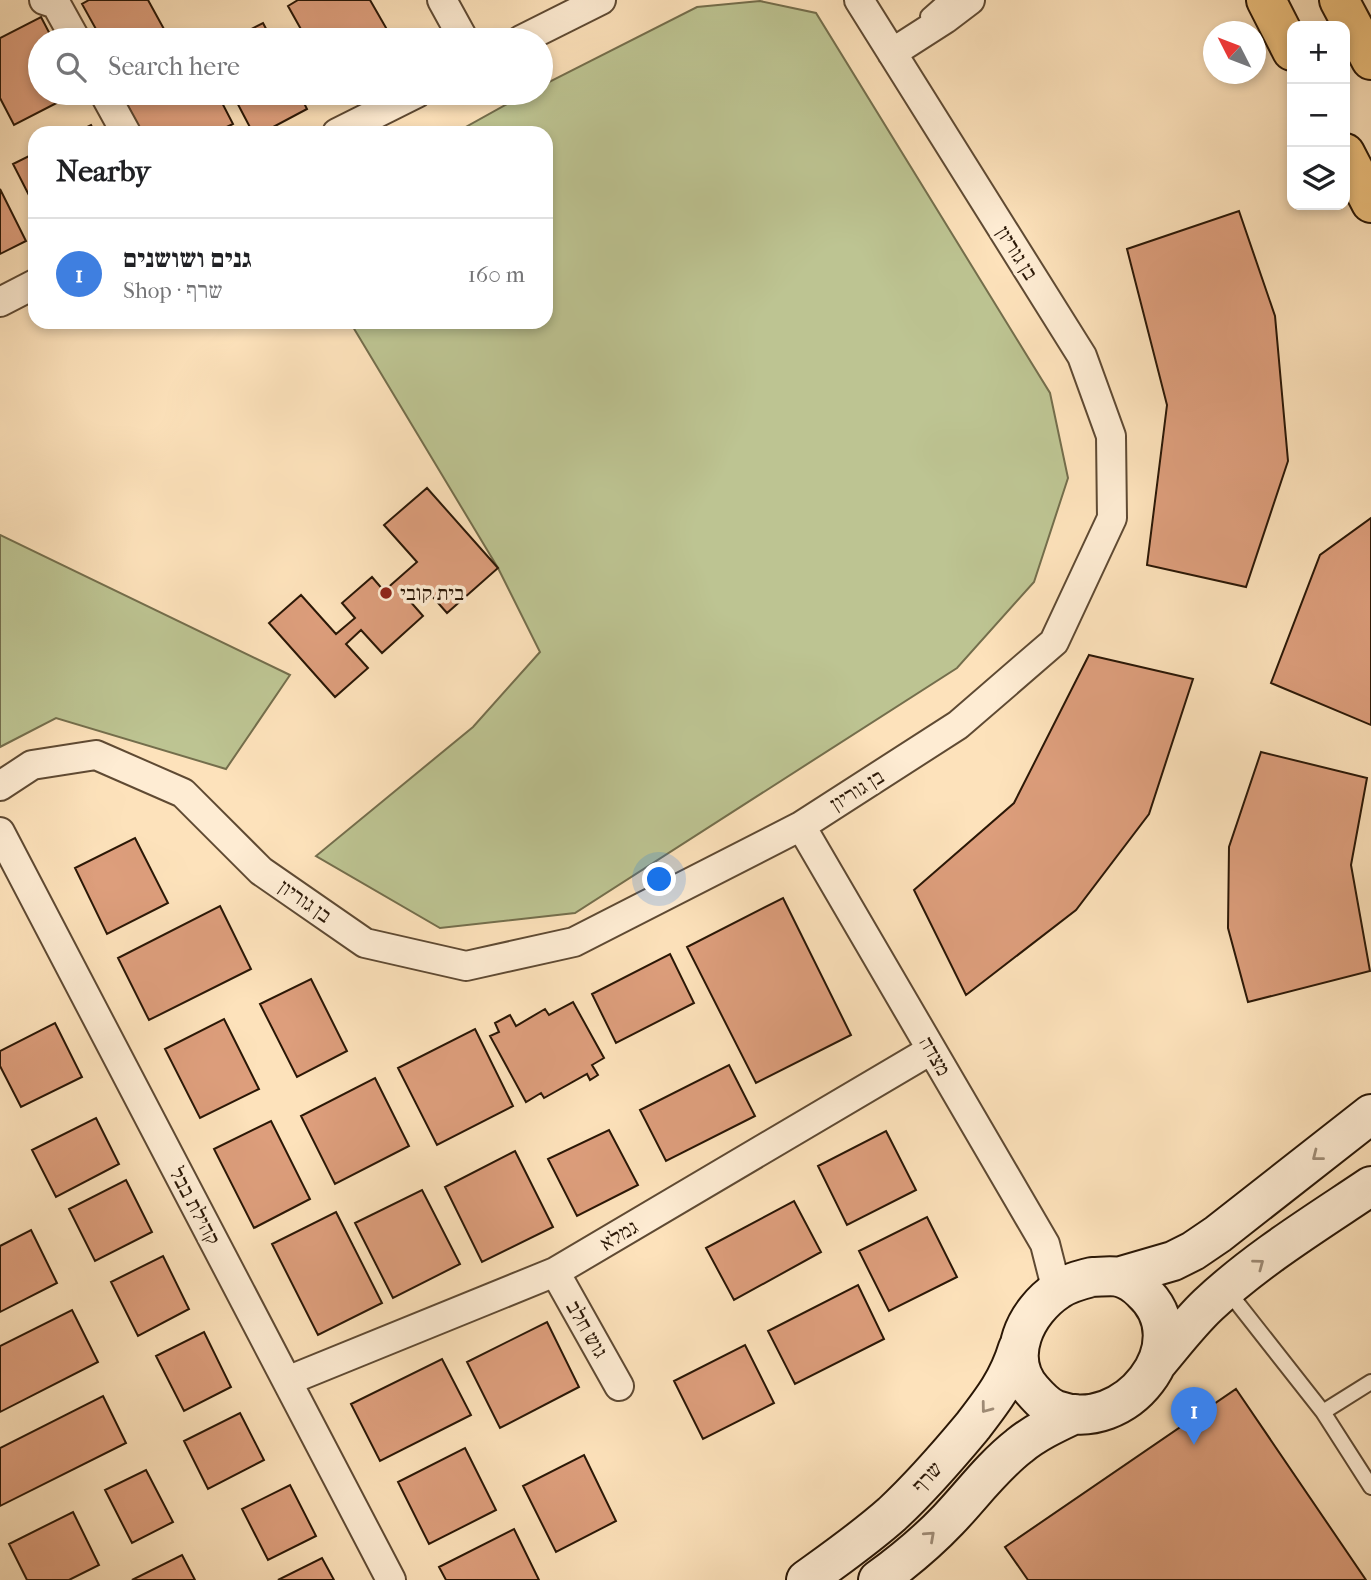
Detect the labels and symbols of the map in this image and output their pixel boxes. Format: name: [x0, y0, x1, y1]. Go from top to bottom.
north arrow: [1203, 21, 1266, 84]
street label: בן גוריון: [991, 222, 1043, 284]
place label: בית קובי: [400, 581, 464, 605]
marker: בית קובי: [378, 585, 394, 601]
street label: בן גוריון: [826, 764, 888, 816]
your location: [642, 862, 676, 896]
street label: בן גוריון: [274, 874, 336, 928]
street label: מצדה: [914, 1032, 956, 1080]
one-way arrow: [1313, 1148, 1325, 1161]
street label: קהילת בבל: [165, 1163, 225, 1249]
street label: גמלא: [596, 1214, 642, 1256]
one-way arrow: [1251, 1259, 1264, 1272]
street label: גוש חלב: [561, 1296, 613, 1362]
pin: 1: [1171, 1387, 1217, 1445]
one-way arrow: [982, 1400, 994, 1413]
street label: שרף: [907, 1457, 947, 1497]
one-way arrow: [922, 1532, 935, 1544]

